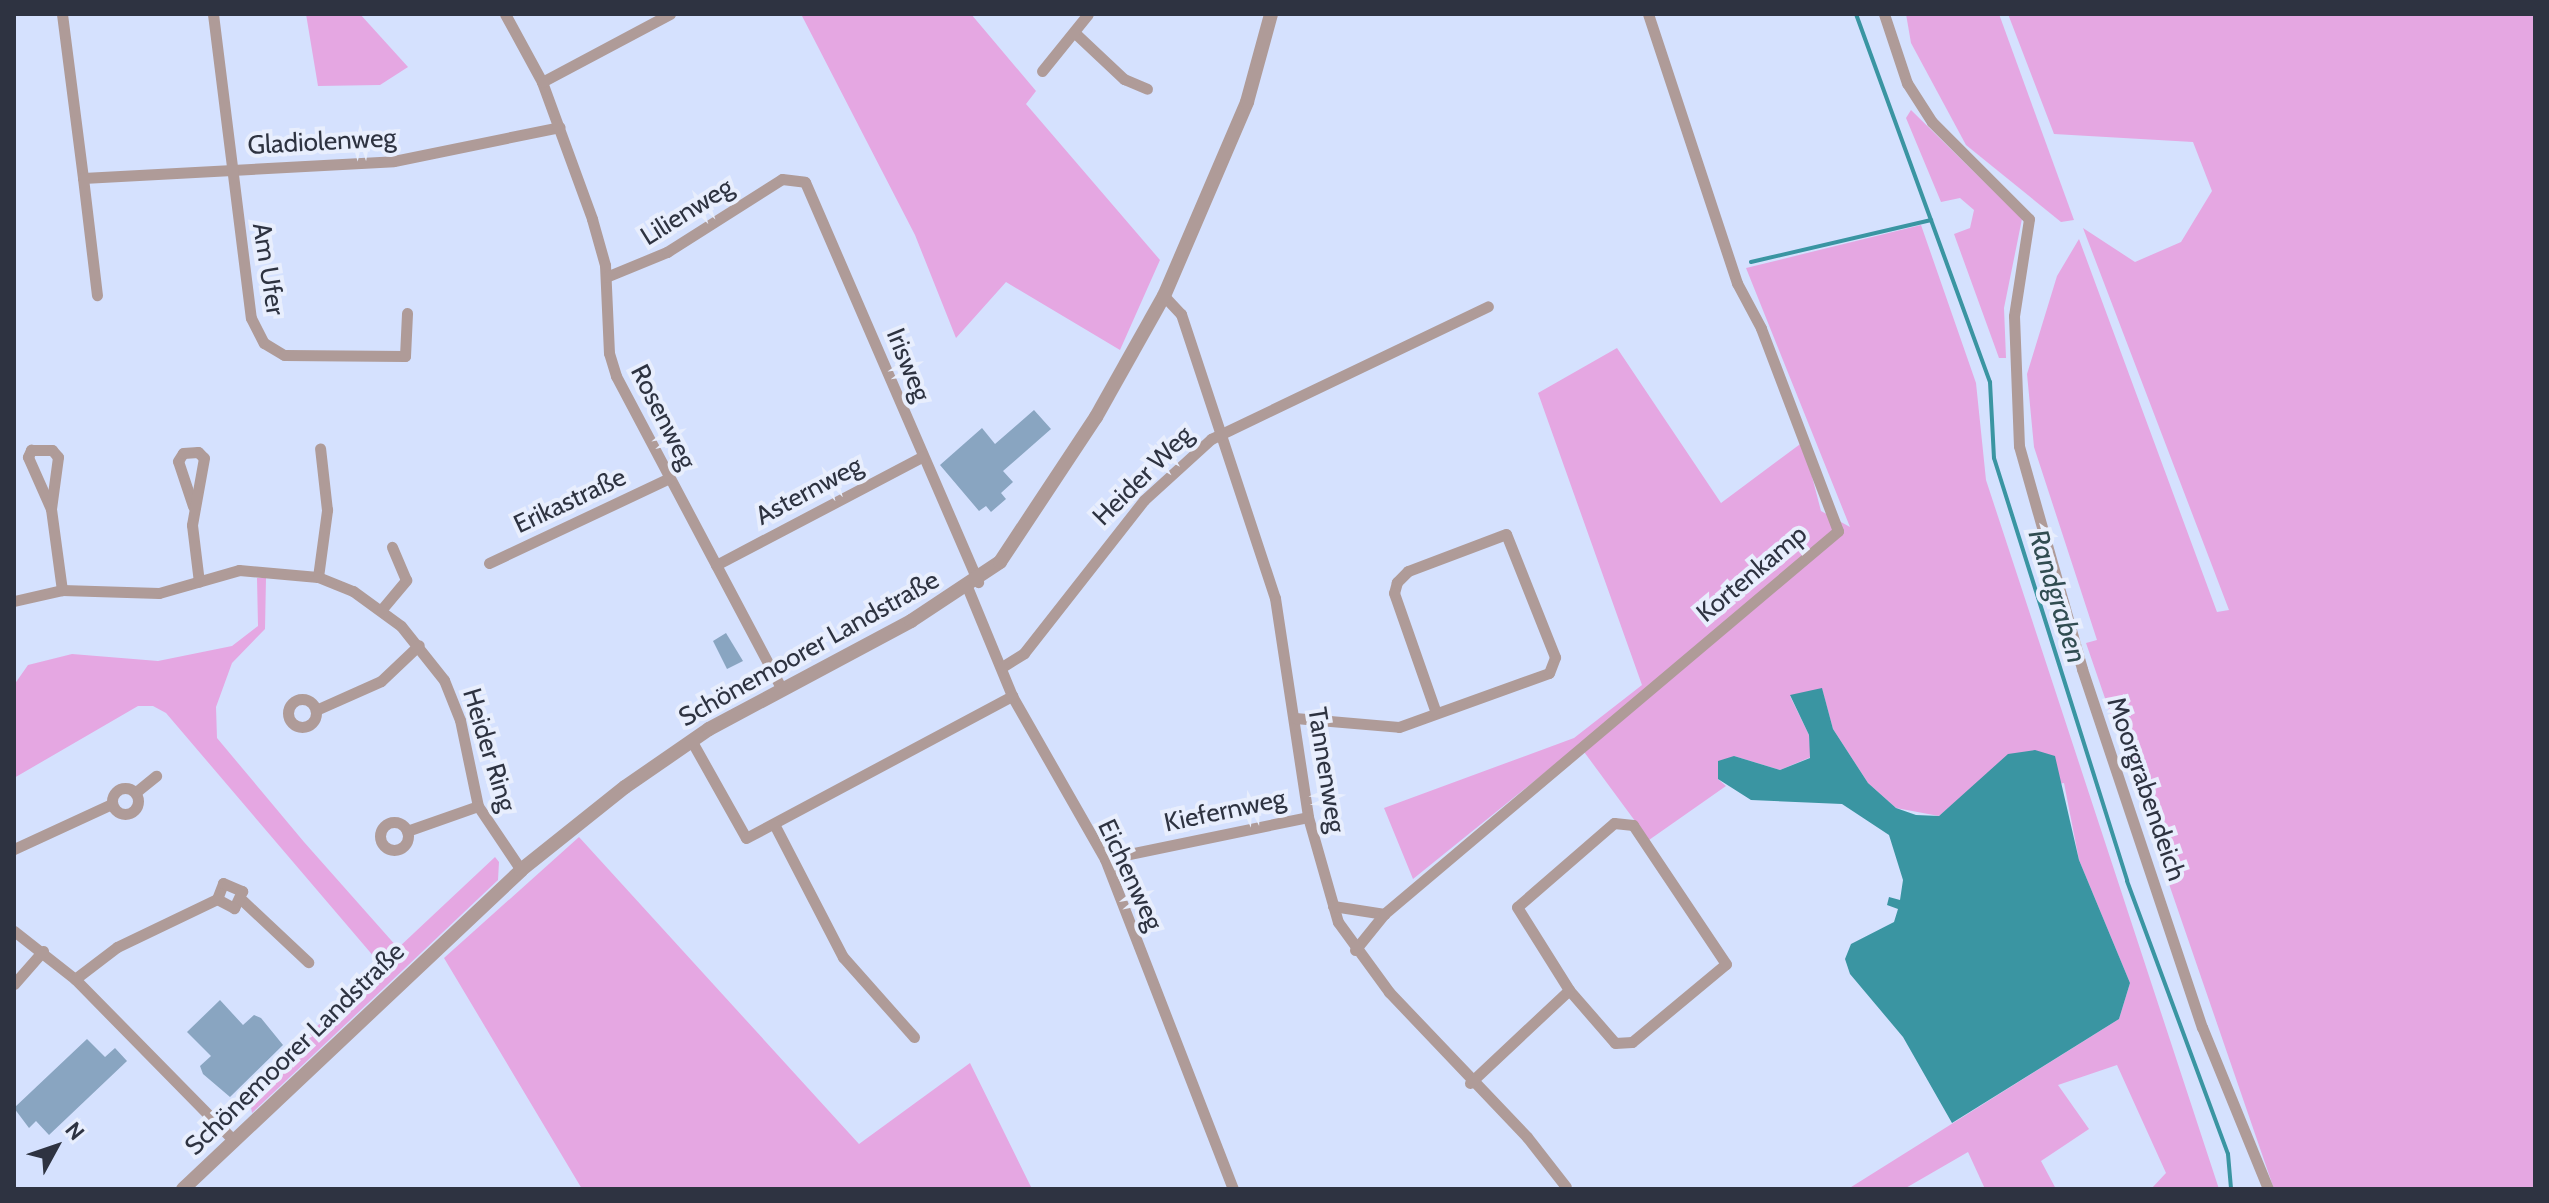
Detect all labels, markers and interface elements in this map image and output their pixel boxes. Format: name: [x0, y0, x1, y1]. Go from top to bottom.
street label: Gladiolenweg: [247, 123, 397, 161]
street label: Lilienweg: [635, 172, 739, 252]
street label: Am Ufer: [245, 221, 291, 317]
street label: Irisweg: [879, 324, 937, 406]
street label: Rosenweg: [623, 360, 703, 474]
street label: Heider Weg: [1087, 420, 1199, 532]
street label: Asternweg: [750, 450, 868, 532]
street label: Erikastraße: [509, 461, 631, 541]
street label: Kortenkamp: [1691, 519, 1813, 629]
water label: Randgraben: [2022, 525, 2094, 667]
street label: Schönemoorer Landstraße: [673, 564, 945, 734]
street label: Heider Ring: [455, 685, 523, 815]
street label: Moorgrabendeich: [2100, 693, 2192, 885]
street label: Tannenweg: [1301, 705, 1351, 835]
street label: Kiefernweg: [1161, 783, 1289, 839]
street label: Eichenweg: [1091, 814, 1169, 936]
street label: Schönemoorer Landstraße: [179, 936, 411, 1162]
north arrow: [16, 1107, 96, 1187]
text: N: [59, 1117, 90, 1146]

